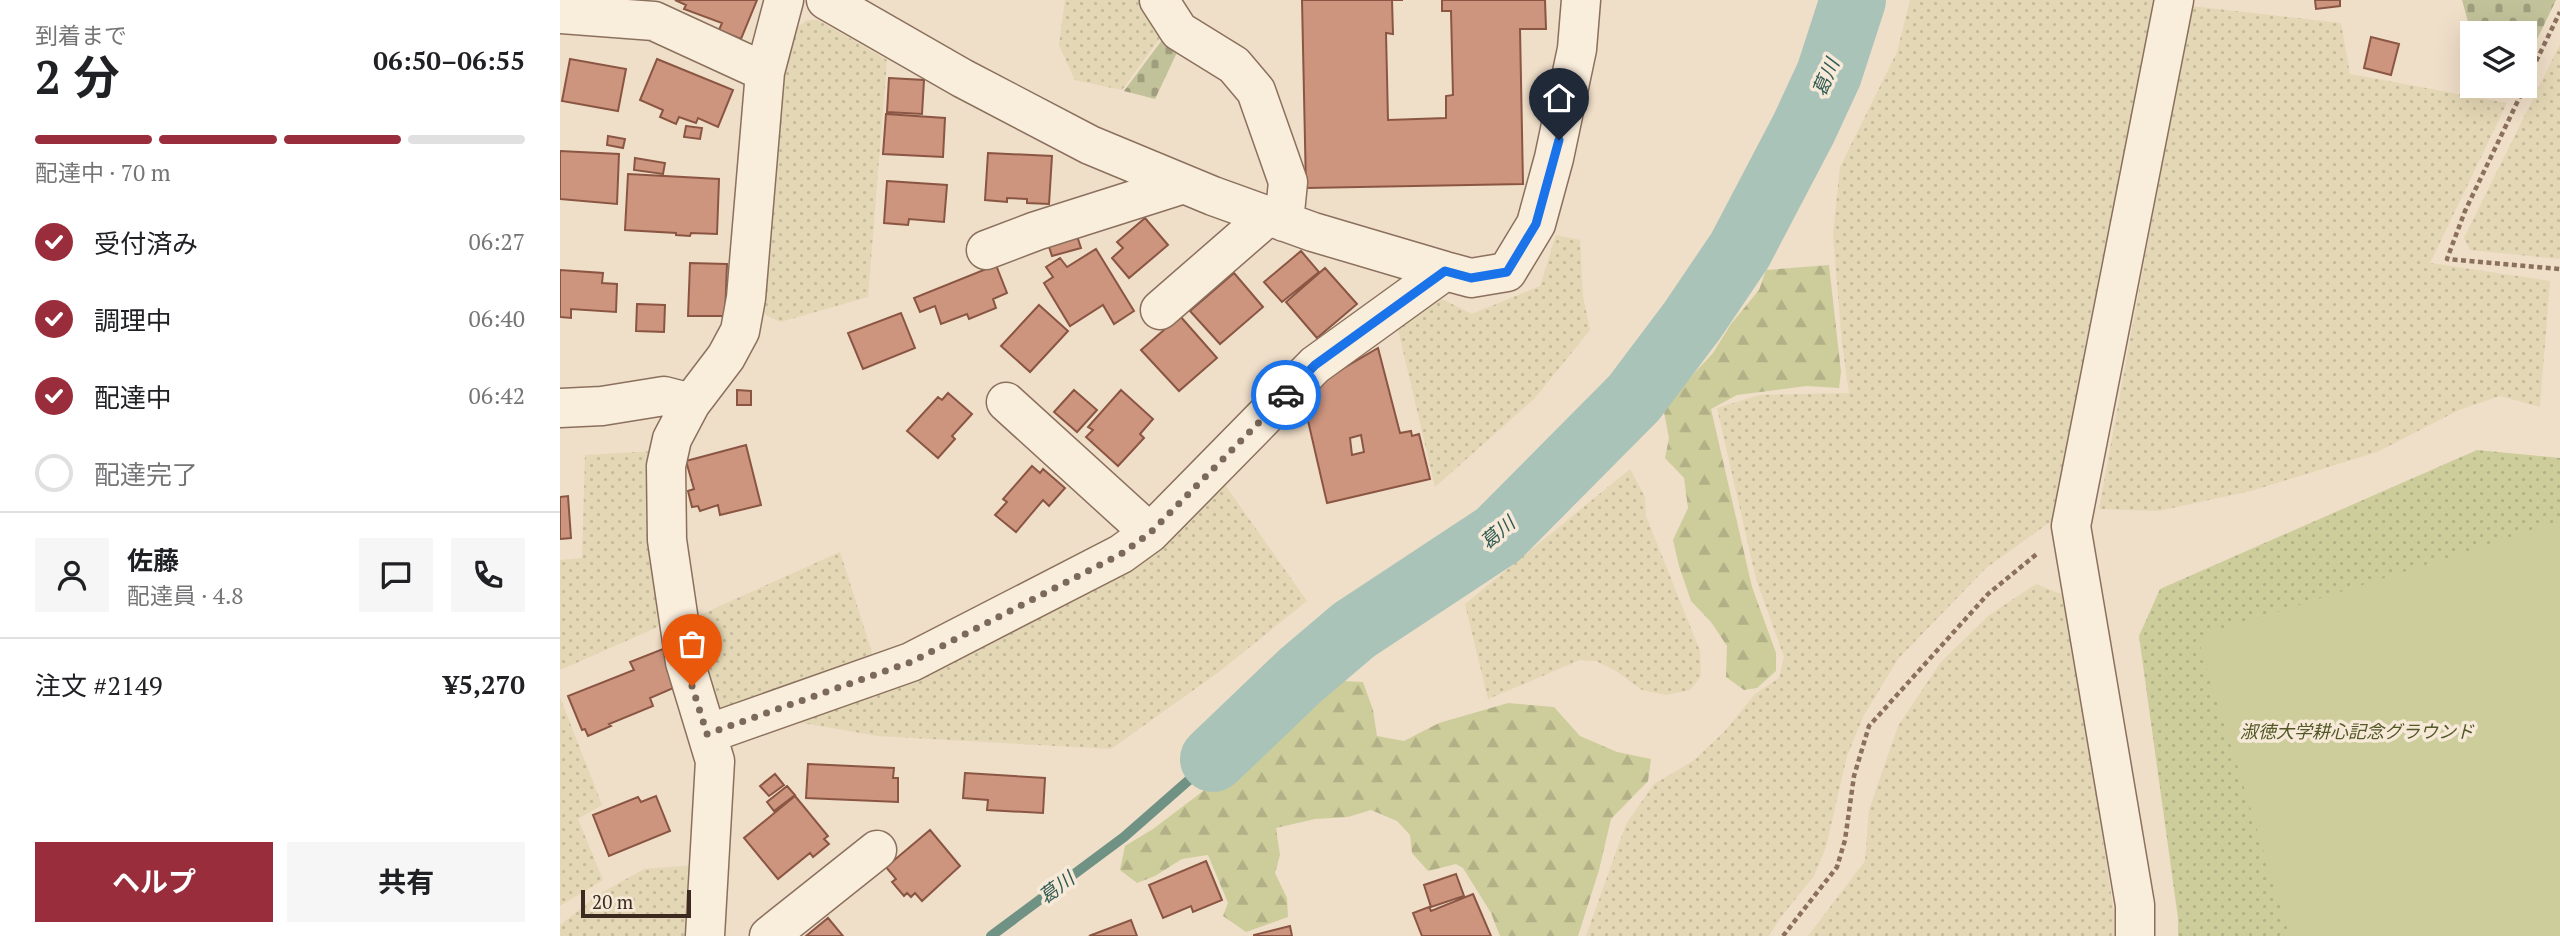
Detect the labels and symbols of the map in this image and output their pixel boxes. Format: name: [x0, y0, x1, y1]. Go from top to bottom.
water label: 葛川: [1806, 53, 1845, 99]
pin: [1529, 68, 1589, 140]
courier: [1251, 360, 1321, 430]
water label: 葛川: [1474, 509, 1521, 554]
pin: [662, 614, 722, 686]
park label: 淑徳大学耕心記念グラウンド: [2240, 719, 2475, 743]
water label: 葛川: [1033, 864, 1080, 908]
scale bar: [581, 887, 691, 919]

